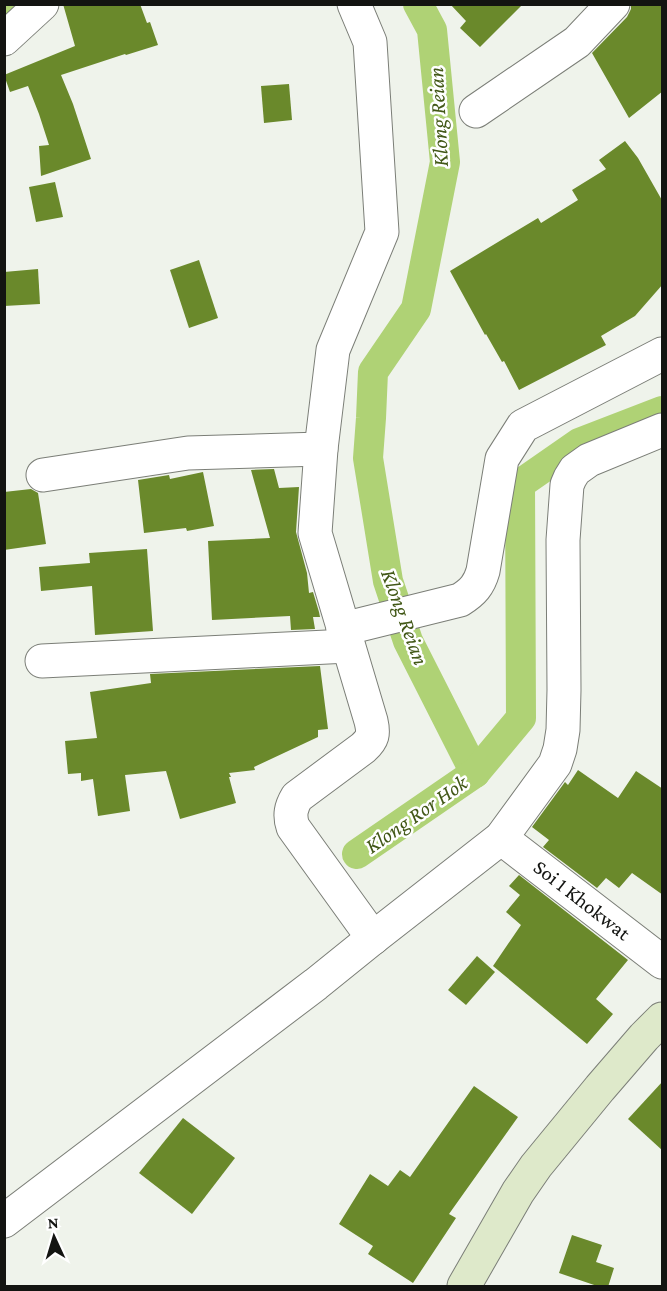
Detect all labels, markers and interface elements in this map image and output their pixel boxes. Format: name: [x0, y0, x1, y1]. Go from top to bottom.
water label: Klong Reian: [423, 66, 453, 168]
water label: Klong Reian: [376, 566, 434, 668]
water label: Klong Ror Hok: [360, 769, 473, 858]
street label: Soi 1 Khokwat: [529, 855, 636, 946]
north arrow: [24, 1207, 84, 1267]
text: N: [47, 1214, 59, 1231]

